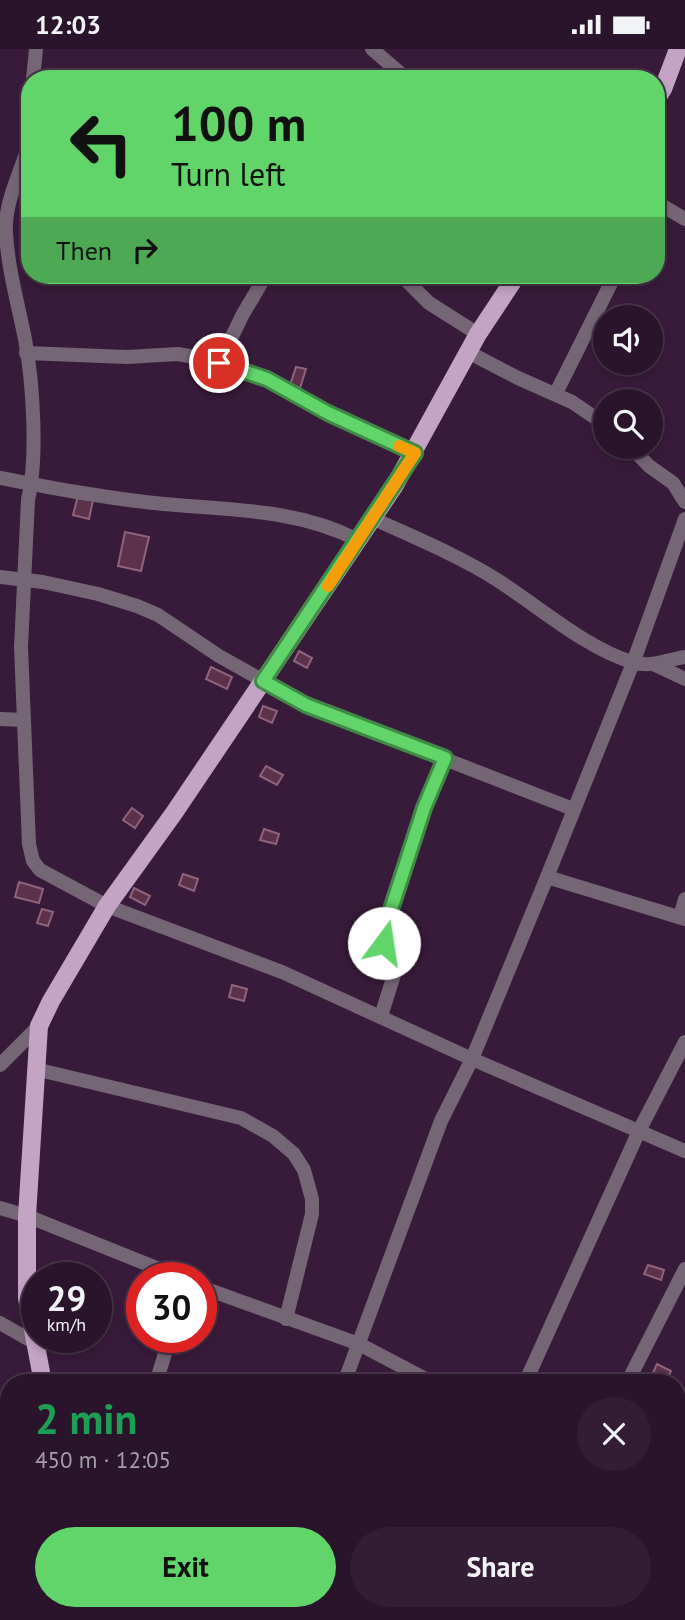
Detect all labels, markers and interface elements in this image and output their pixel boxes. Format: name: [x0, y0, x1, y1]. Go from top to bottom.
text: 12:03: [35, 8, 101, 41]
text: 100 m: [171, 91, 306, 155]
icon: left: [56, 98, 147, 189]
text: Turn left: [171, 153, 286, 195]
icon: right: [126, 231, 164, 269]
text: Then: [56, 234, 112, 267]
map controls: [593, 305, 663, 459]
button: sound: [593, 305, 663, 375]
pin: [189, 333, 249, 393]
icon: arrive: [200, 344, 238, 382]
button: search: [593, 389, 663, 459]
position arrow: [347, 906, 421, 980]
speed limit sign: 30: [126, 1262, 217, 1353]
text: 29: [47, 1275, 86, 1321]
text: km/h: [47, 1313, 86, 1336]
text: 2 min: [35, 1391, 137, 1446]
button: close: [577, 1397, 651, 1471]
text: 450 m · 12:05: [35, 1445, 171, 1474]
button: Exit: [35, 1527, 336, 1607]
button: Share: [350, 1527, 651, 1607]

